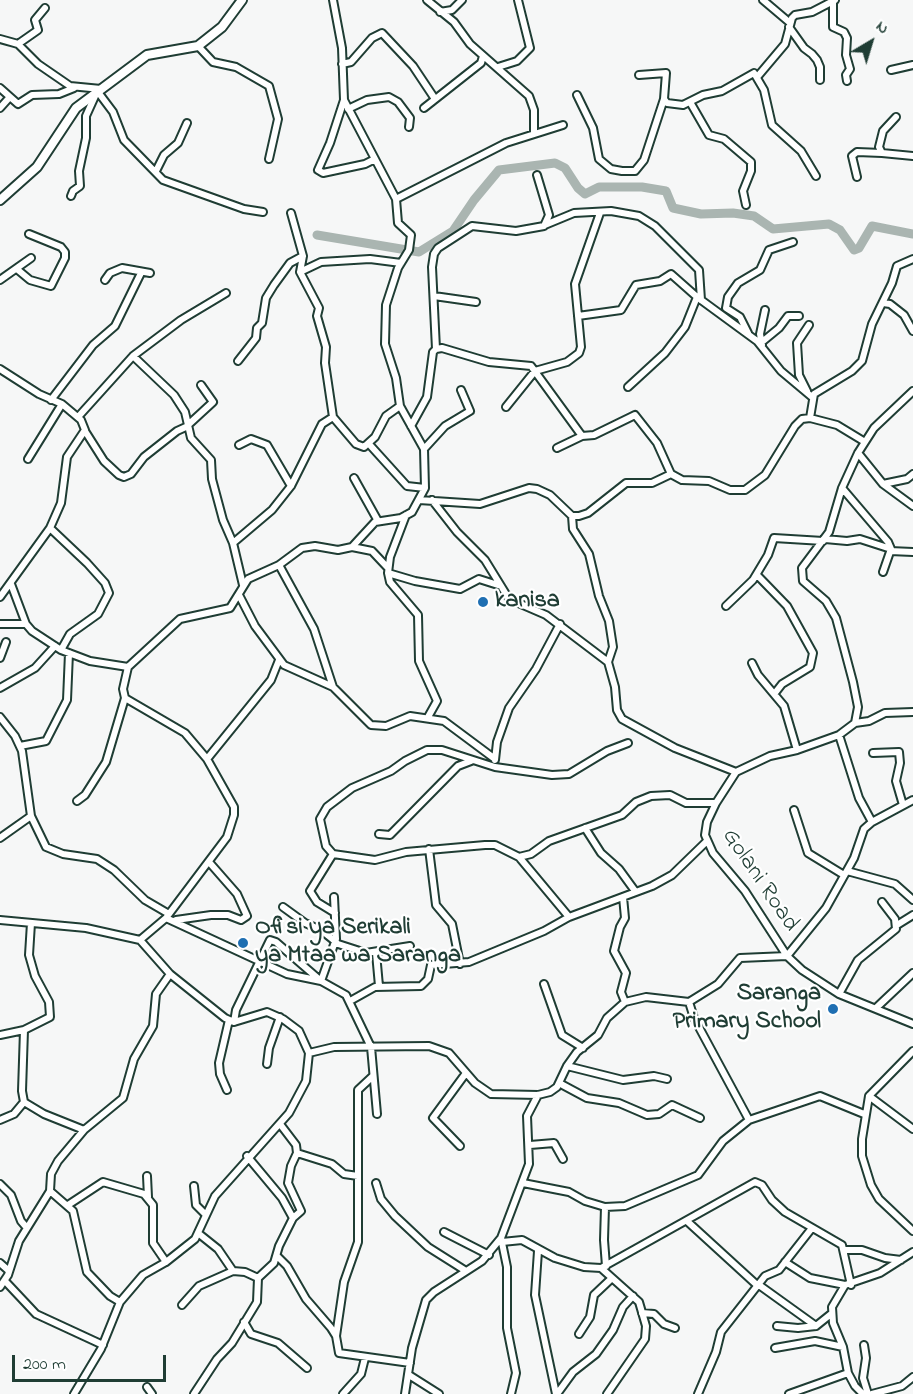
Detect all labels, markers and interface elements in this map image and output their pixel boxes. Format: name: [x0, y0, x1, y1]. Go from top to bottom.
north arrow: [841, 12, 901, 72]
text: N: [870, 15, 894, 41]
place label: kanisa: [495, 588, 560, 616]
marker: kanisa: [476, 595, 490, 609]
street label: Golani Road: [714, 824, 804, 938]
place label: Ofisi ya Serikali ya Mtaa wa Saranga: [255, 915, 461, 971]
marker: Ofisi ya Serikali ya Mtaa wa Saranga: [236, 936, 250, 950]
place label: Saranga Primary School: [673, 981, 821, 1037]
marker: Saranga Primary School: [826, 1002, 840, 1016]
scale bar: [15, 1343, 170, 1381]
text: 200 m: [23, 1352, 66, 1378]

